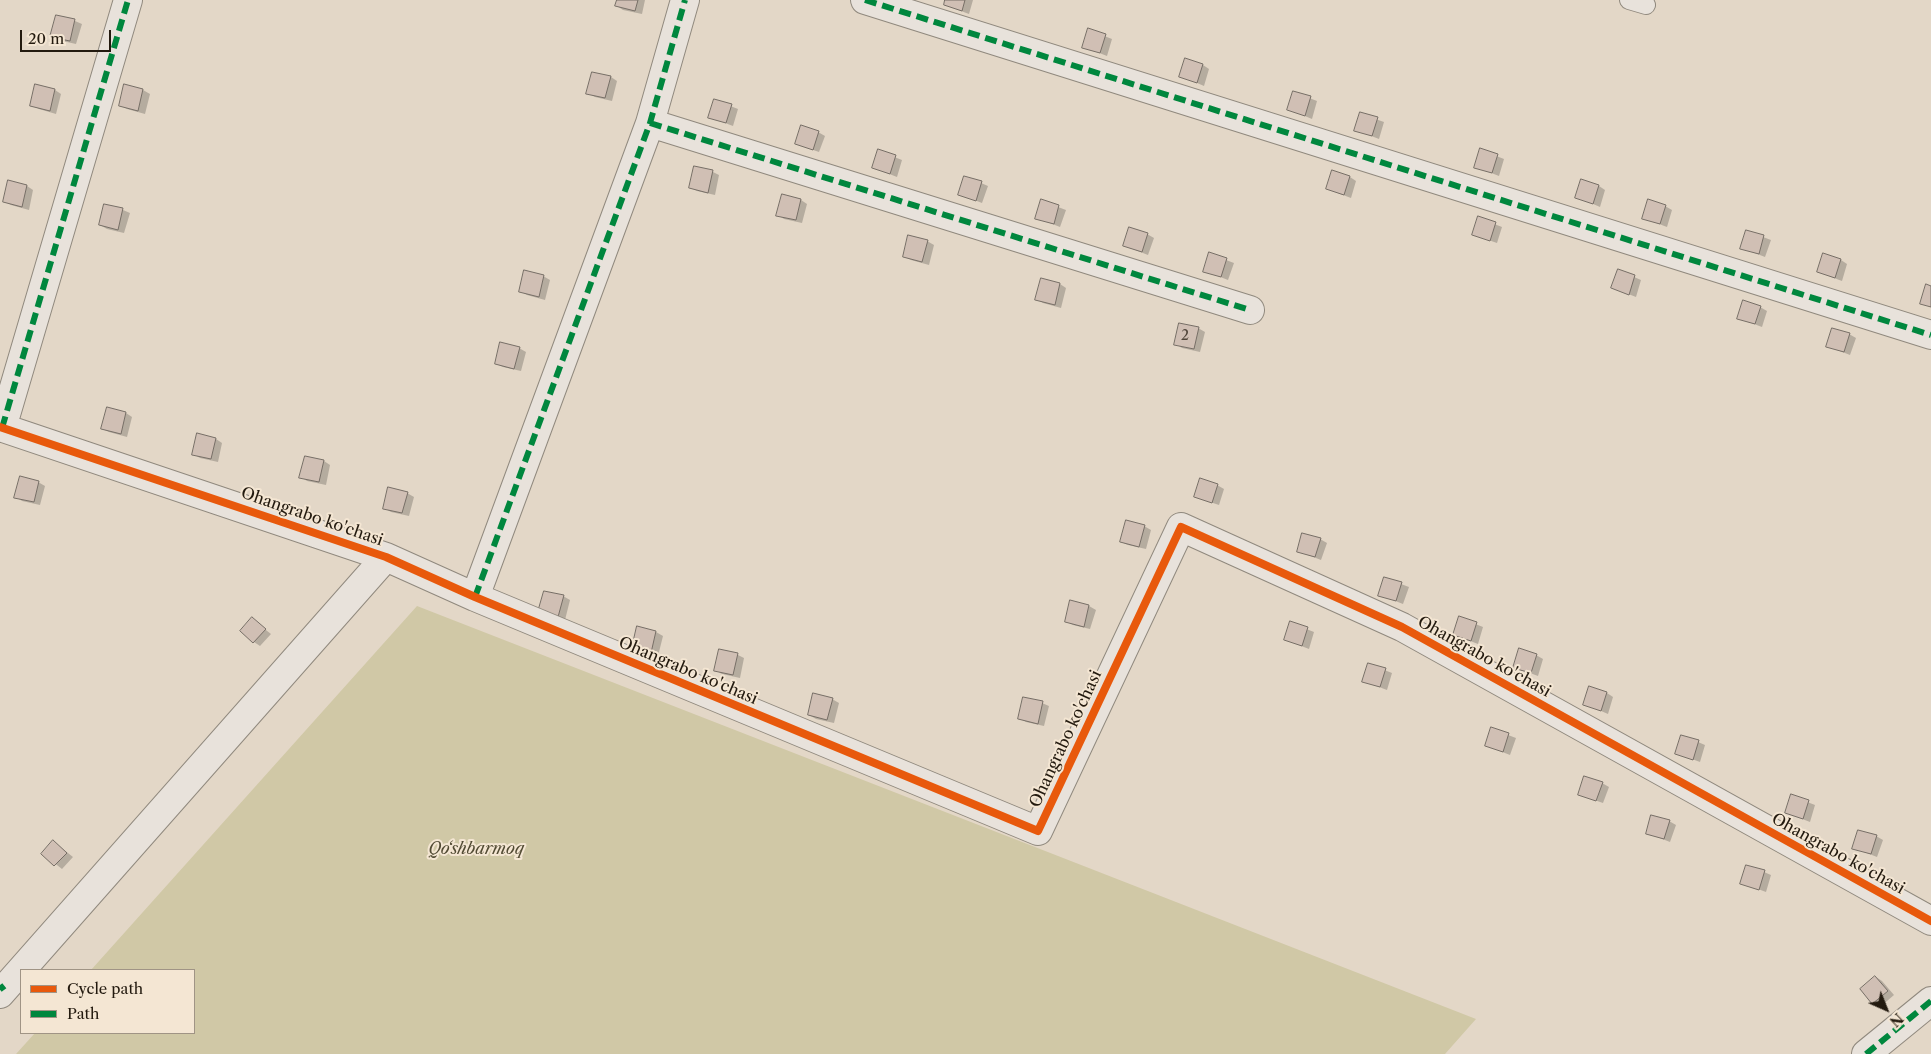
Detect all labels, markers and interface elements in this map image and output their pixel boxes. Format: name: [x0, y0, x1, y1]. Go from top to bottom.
scale bar: [22, 20, 114, 52]
text: 20 m: [28, 29, 64, 48]
house number: 2: [1181, 328, 1189, 344]
street label: Ohangrabo ko'chasi: [238, 484, 386, 550]
street label: Ohangrabo ko'chasi: [1414, 612, 1554, 702]
street label: Ohangrabo ko'chasi: [616, 633, 760, 709]
street label: Ohangrabo ko'chasi: [1026, 667, 1106, 811]
street label: Ohangrabo ko'chasi: [1768, 809, 1908, 899]
park label: Qo‘shbarmoq: [428, 839, 524, 859]
legend: [20, 969, 195, 1034]
text: Cycle path: [67, 979, 143, 998]
north arrow: [1861, 984, 1911, 1034]
text: Path: [67, 1004, 99, 1023]
text: N: [1886, 1009, 1907, 1030]

